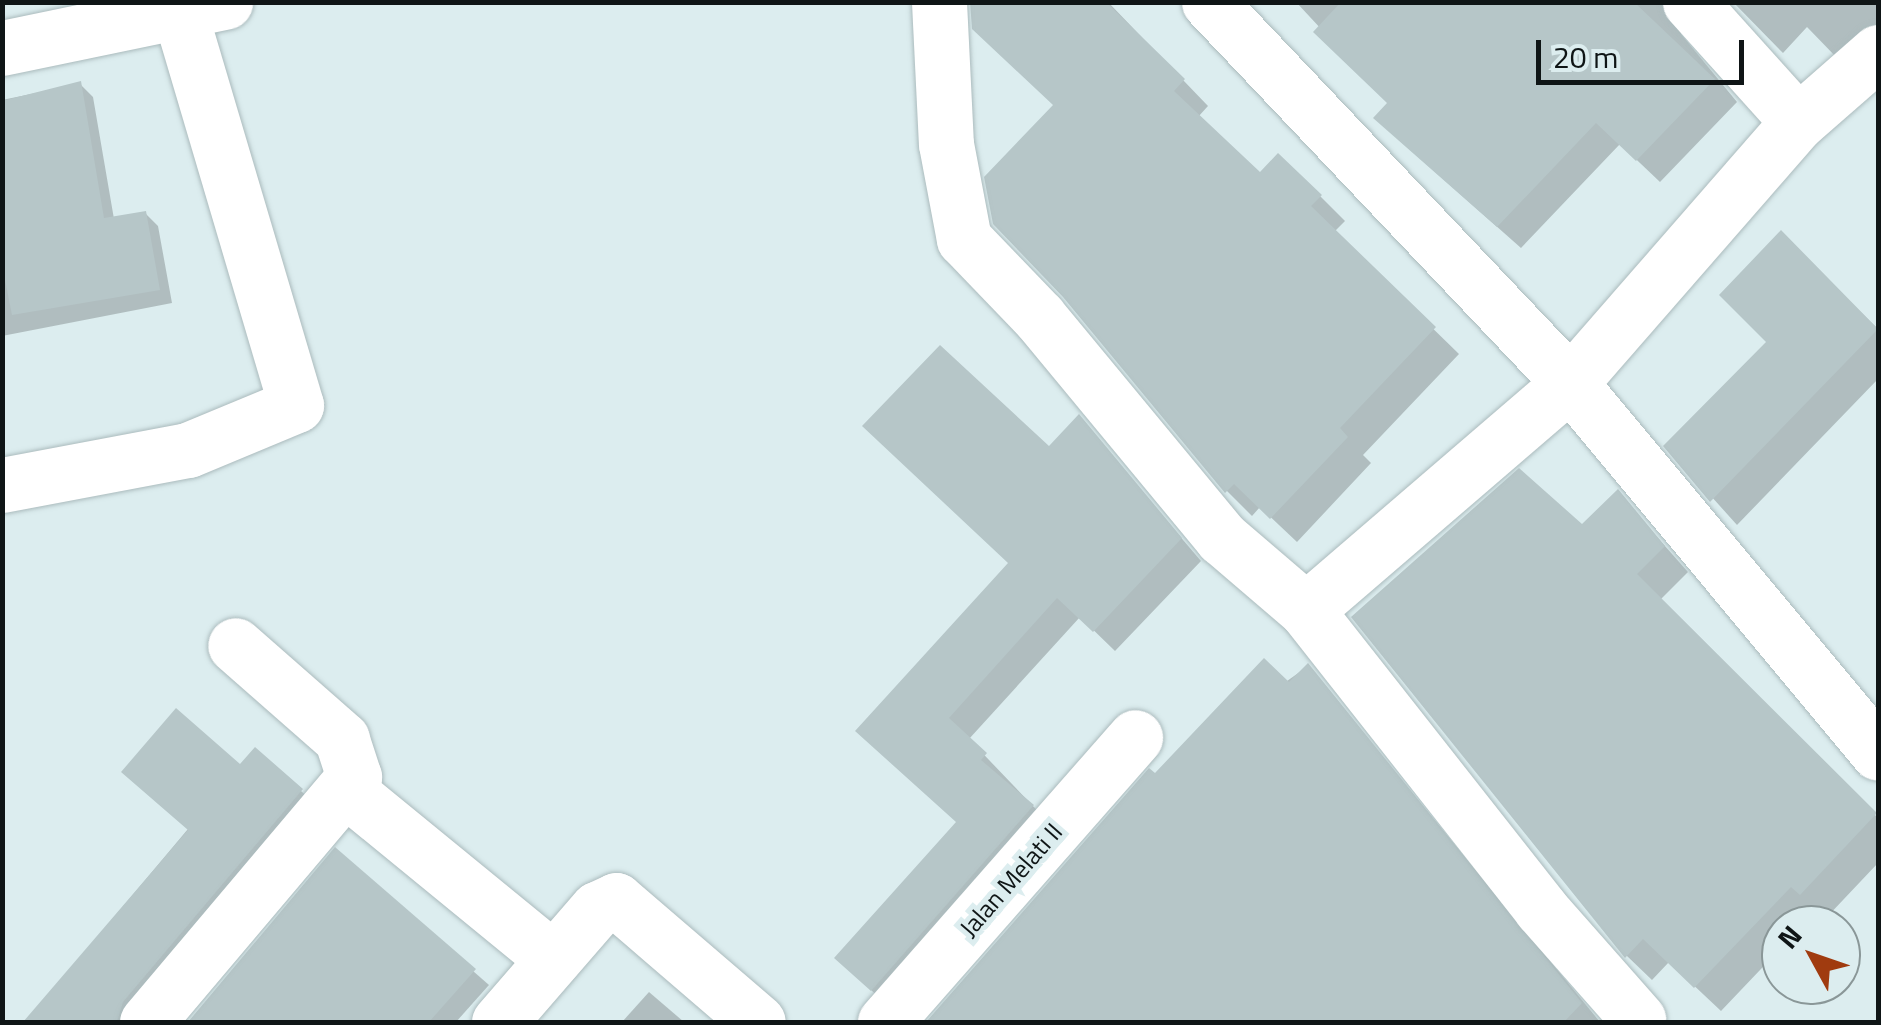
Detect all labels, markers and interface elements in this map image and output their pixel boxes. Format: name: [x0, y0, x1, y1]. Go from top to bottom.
scale bar: [1541, 20, 1748, 82]
text: 20 m: [1553, 34, 1618, 80]
street label: Jalan Melati II: [953, 817, 1069, 943]
north arrow: [1761, 905, 1861, 1005]
text: N: [1766, 915, 1812, 958]

